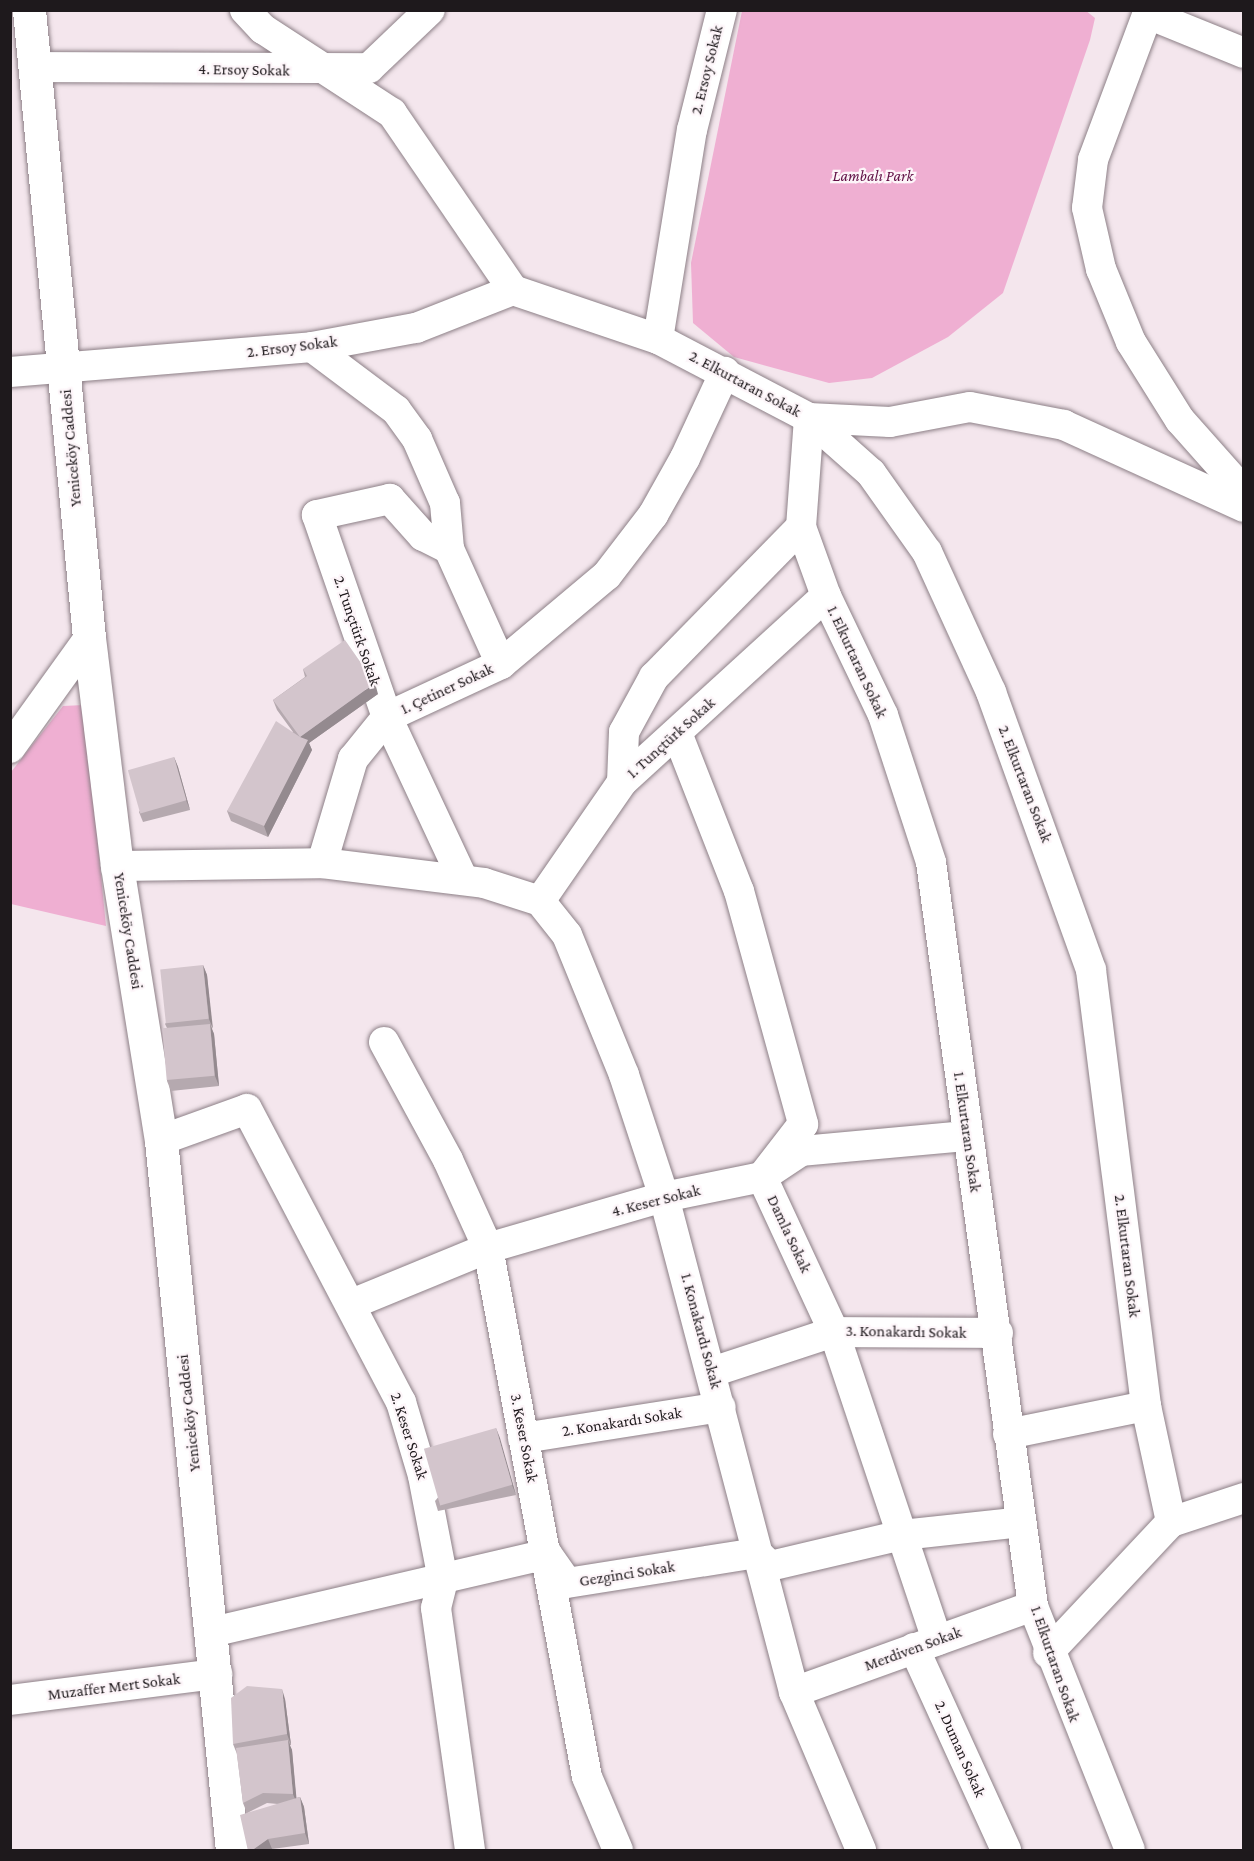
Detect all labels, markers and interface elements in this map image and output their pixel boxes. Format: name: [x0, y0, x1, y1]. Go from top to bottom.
street label: 2. Ersoy Sokak: [687, 23, 727, 117]
street label: 4. Ersoy Sokak: [198, 60, 290, 80]
park label: Lambalı Park: [833, 166, 913, 186]
street label: 2. Ersoy Sokak: [246, 332, 338, 362]
street label: 2. Elkurtaran Sokak: [686, 346, 804, 422]
street label: Yeniceköy Caddesi: [56, 389, 86, 507]
street label: 2. Tunçtürk Sokak: [329, 574, 385, 688]
street label: 1. Elkurtaran Sokak: [823, 603, 891, 721]
street label: 1. Çetiner Sokak: [398, 659, 496, 719]
street label: 1. Tunçtürk Sokak: [623, 693, 719, 783]
street label: 2. Elkurtaran Sokak: [994, 723, 1056, 845]
street label: Yeniceköy Caddesi: [109, 871, 147, 991]
street label: 1. Elkurtaran Sokak: [949, 1070, 985, 1194]
street label: 4. Keser Sokak: [610, 1181, 702, 1221]
street label: Damla Sokak: [763, 1192, 815, 1276]
street label: 2. Elkurtaran Sokak: [1110, 1193, 1144, 1319]
street label: 1. Konakardı Sokak: [676, 1271, 726, 1391]
street label: 3. Konakardı Sokak: [845, 1321, 967, 1343]
street label: Yeniceköy Caddesi: [173, 1353, 205, 1473]
street label: 2. Keser Sokak: [386, 1390, 432, 1482]
street label: 3. Keser Sokak: [506, 1392, 542, 1484]
street label: 2. Konakardı Sokak: [561, 1403, 683, 1441]
street label: Gezginci Sokak: [578, 1557, 676, 1591]
street label: 1. Elkurtaran Sokak: [1026, 1603, 1084, 1725]
street label: Merdiven Sokak: [862, 1623, 964, 1675]
street label: Muzaffer Mert Sokak: [47, 1669, 181, 1705]
street label: 2. Duman Sokak: [930, 1698, 990, 1800]

